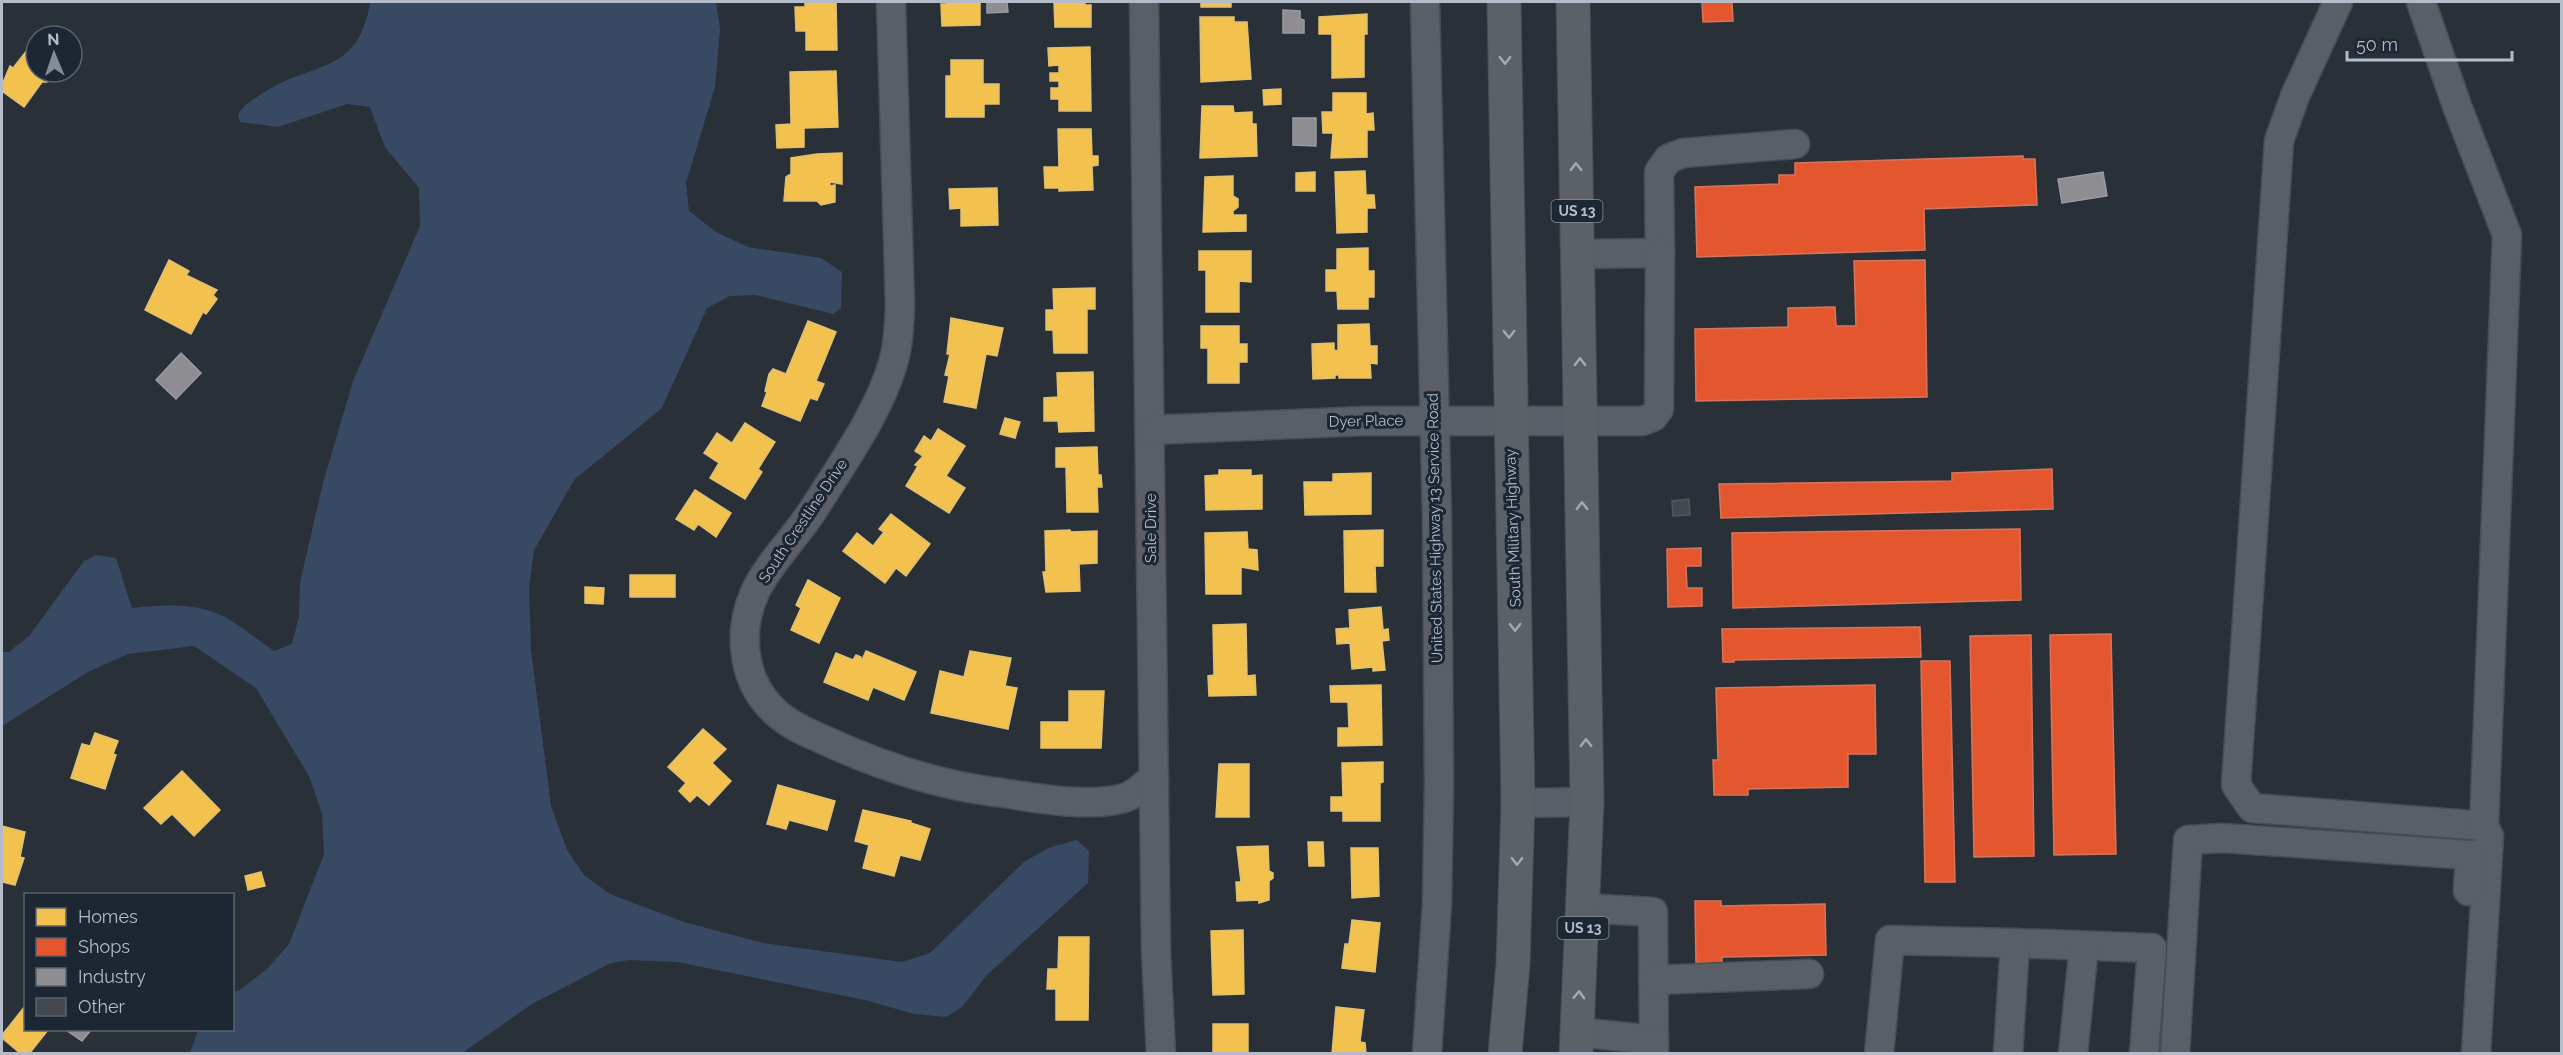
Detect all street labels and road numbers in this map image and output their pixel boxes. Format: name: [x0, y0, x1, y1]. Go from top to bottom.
road number: US 13: [1552, 200, 1602, 222]
street label: United States Highway 13 Service Road: [1424, 393, 1446, 663]
street label: Dyer Place: [1329, 411, 1404, 431]
street label: South Military Highway: [1501, 448, 1525, 608]
street label: South Crestline Drive: [755, 456, 851, 586]
street label: Sale Drive: [1142, 493, 1160, 563]
road number: US 13: [1558, 917, 1608, 939]

